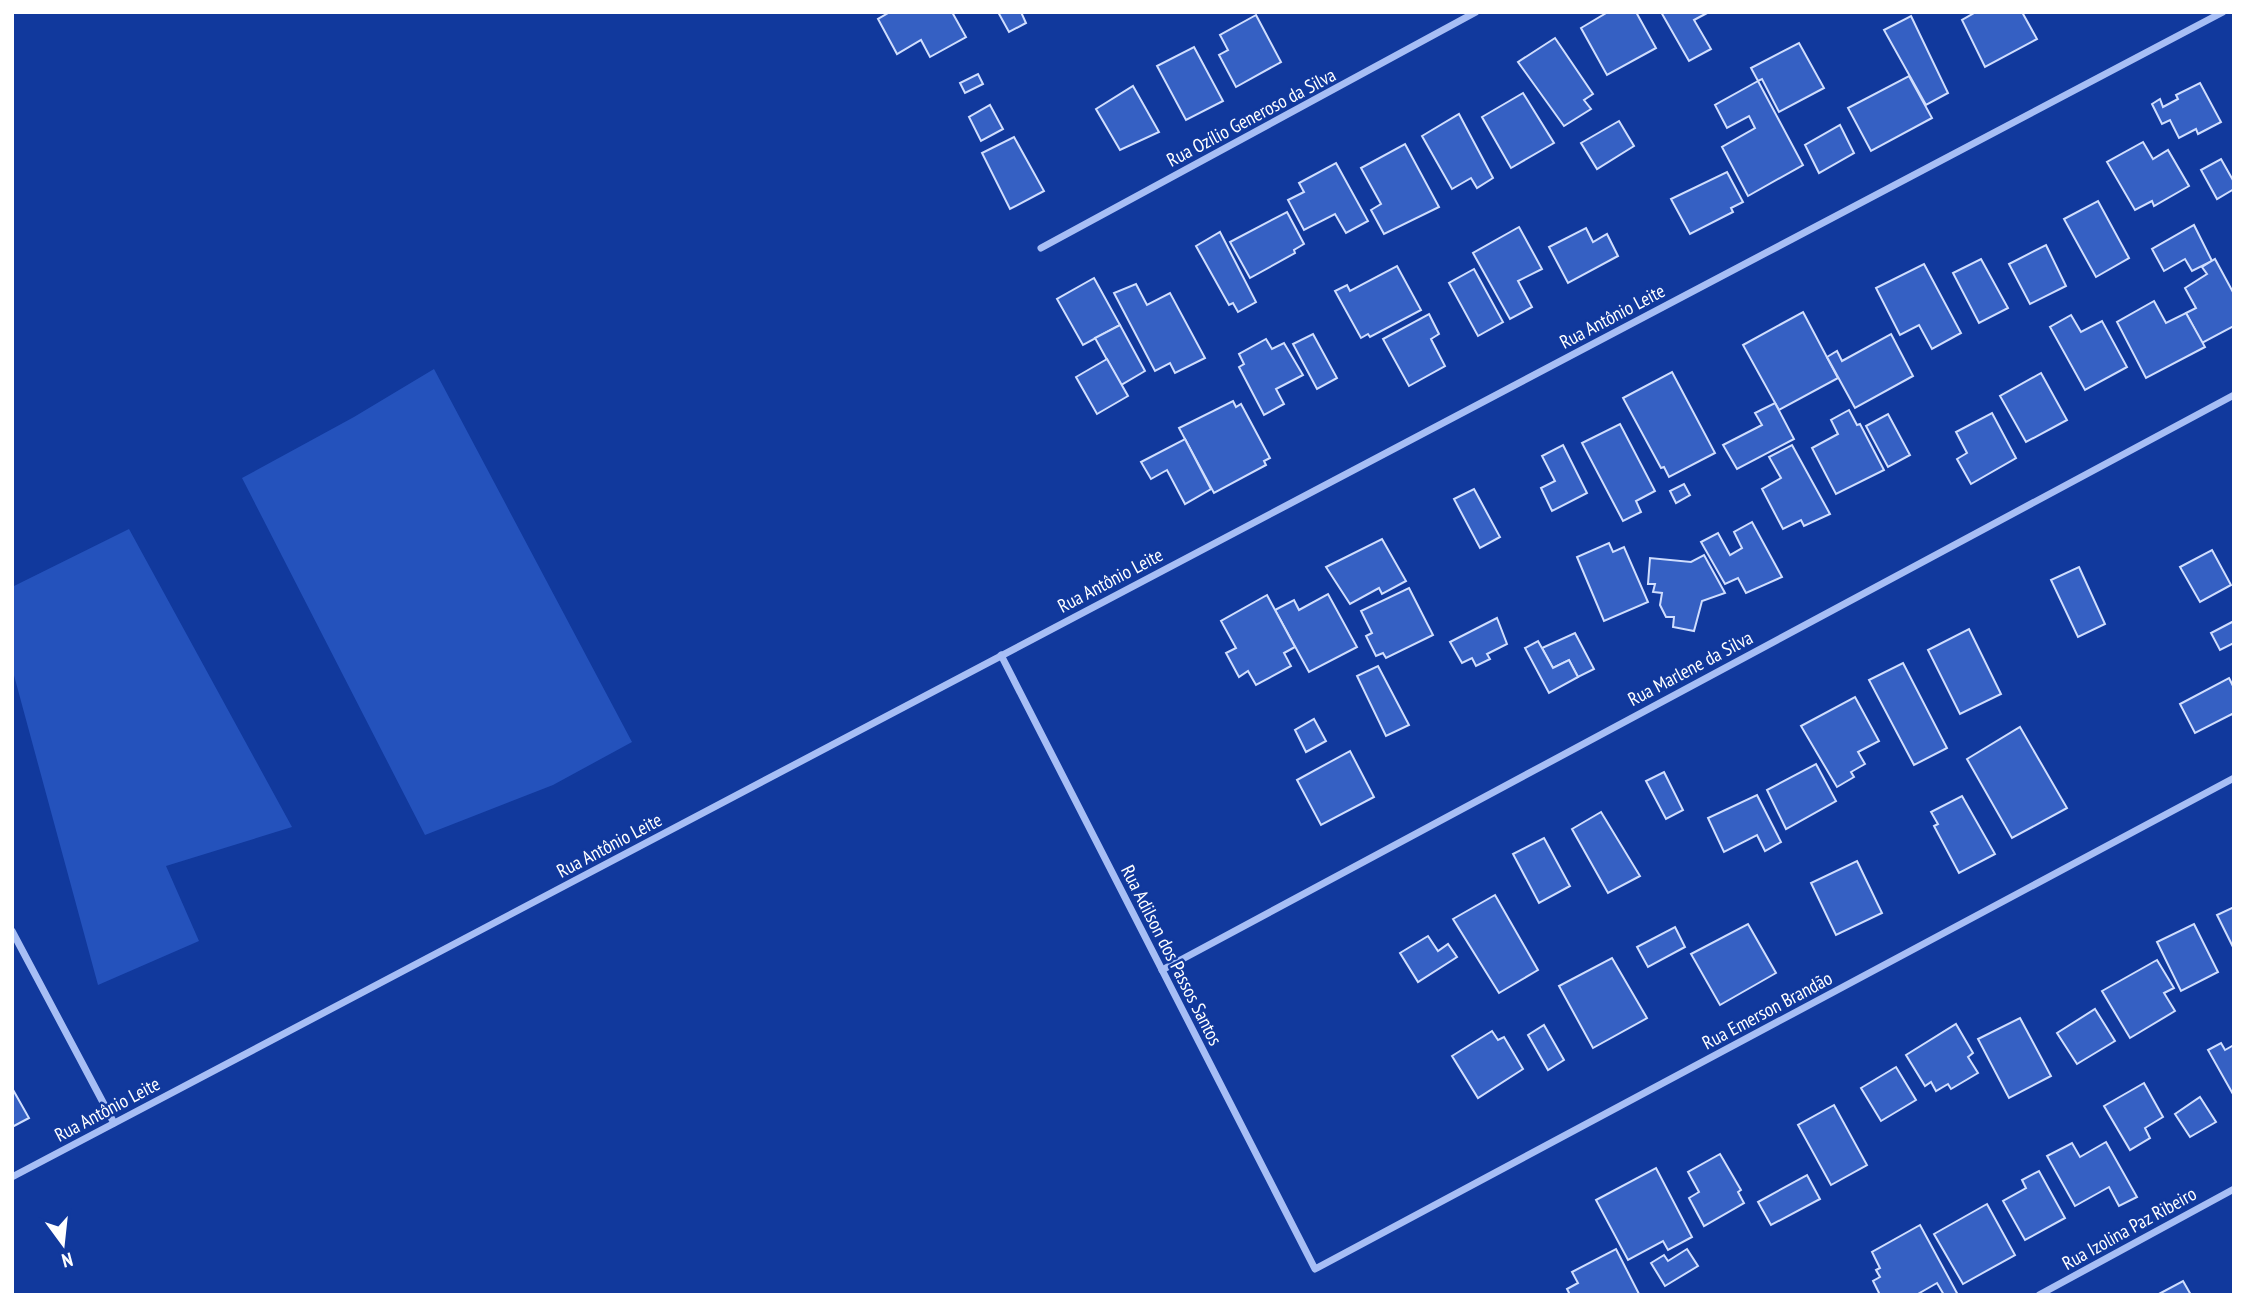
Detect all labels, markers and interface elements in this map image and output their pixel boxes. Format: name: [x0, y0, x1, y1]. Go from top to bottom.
street label: Rua Ozílio Generoso da Silva: [1162, 62, 1340, 172]
street label: Rua Antônio Leite: [1555, 278, 1669, 354]
street label: Rua Antônio Leite: [1053, 542, 1167, 618]
street label: Rua Marlene da Silva: [1623, 625, 1757, 711]
street label: Rua Antônio Leite: [552, 807, 666, 883]
street label: Rua Adilson dos Passos Santos: [1116, 861, 1228, 1049]
street label: Rua Emerson Brandão: [1698, 966, 1836, 1054]
street label: Rua Antônio Leite: [50, 1071, 164, 1147]
street label: Rua Izolina Paz Ribeiro: [2058, 1181, 2200, 1275]
north arrow: [28, 1209, 98, 1279]
text: N: [59, 1248, 75, 1273]

